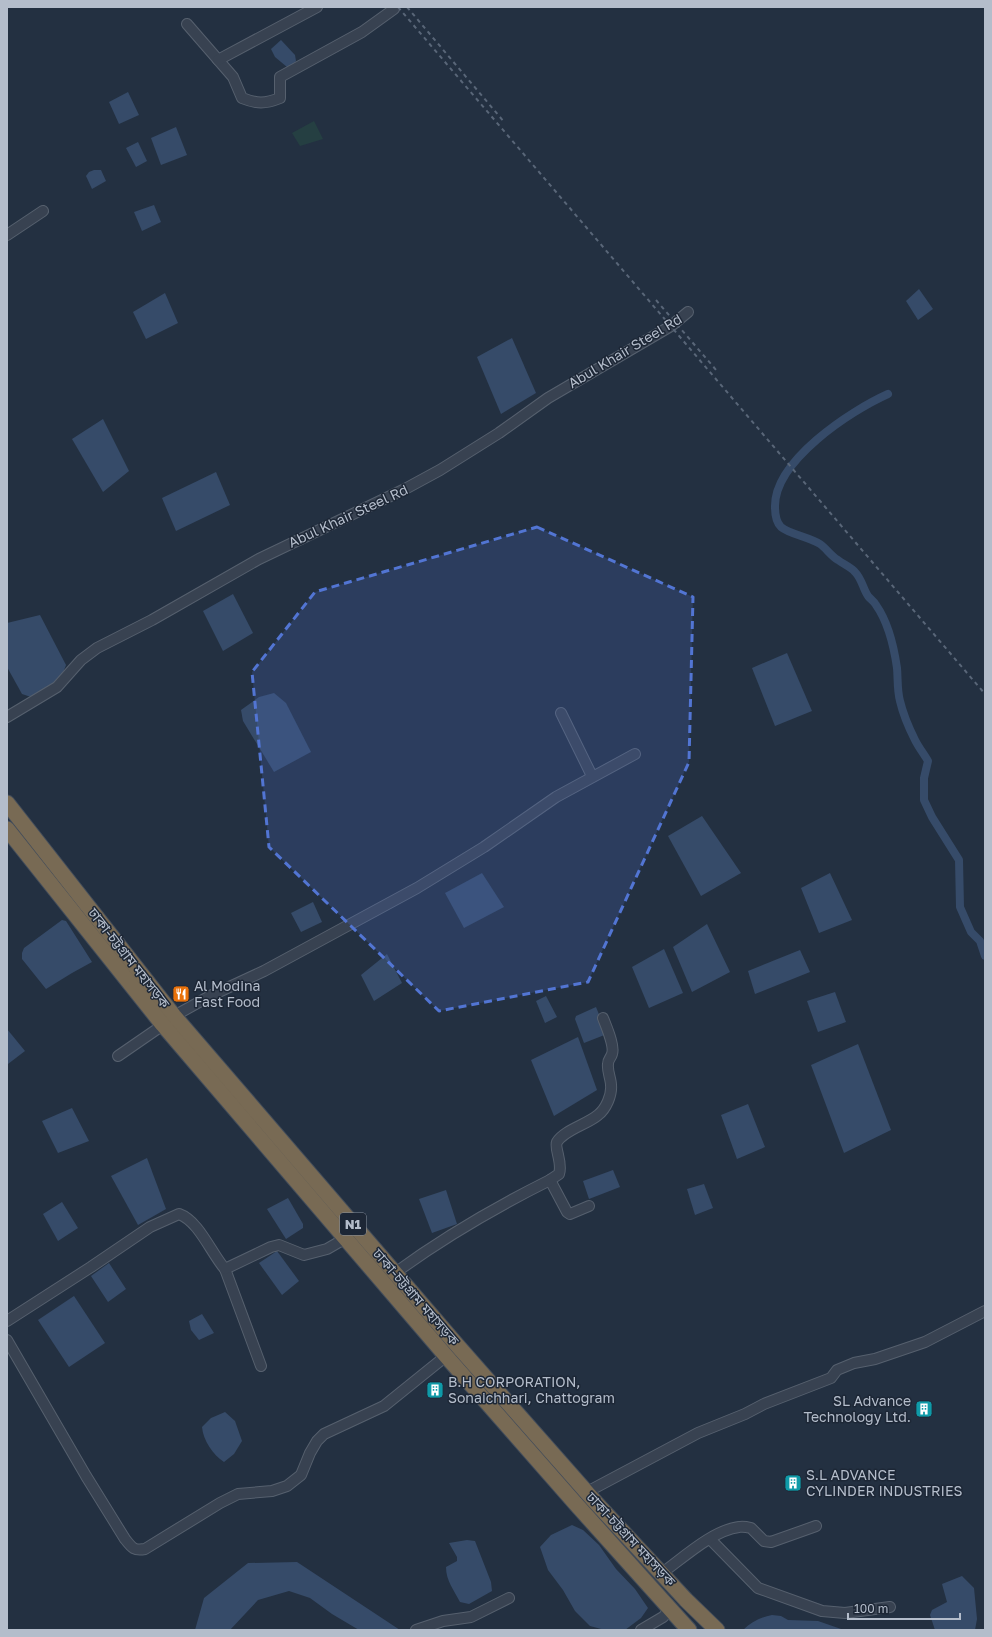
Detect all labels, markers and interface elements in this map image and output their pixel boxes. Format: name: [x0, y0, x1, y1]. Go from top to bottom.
street label: Abul Khair Steel Rd: [565, 310, 685, 391]
street label: Abul Khair Steel Rd: [285, 480, 410, 551]
street label: ঢাকা-চট্টগ্রাম মহাসড়ক: [84, 903, 174, 1012]
place label: Al Modina Fast Food: [194, 977, 260, 1010]
restaurant icon: Al Modina Fast Food: [171, 984, 191, 1004]
road number: N1: [340, 1213, 366, 1235]
street label: ঢাকা-চট্টগ্রাম মহাসড়ক: [369, 1244, 463, 1349]
place label: B.H CORPORATION, Sonaichhari, Chattogram: [448, 1373, 615, 1406]
building icon: B.H CORPORATION, Sonaichhari, Chattogram: [425, 1380, 445, 1400]
place label: SL Advance Technology Ltd.: [804, 1392, 911, 1425]
building icon: SL Advance Technology Ltd.: [914, 1399, 934, 1419]
place label: S.L ADVANCE CYLINDER INDUSTRIES: [806, 1466, 962, 1499]
building icon: S.L ADVANCE CYLINDER INDUSTRIES: [783, 1473, 803, 1493]
street label: ঢাকা-চট্টগ্রাম মহাসড়ক: [583, 1487, 680, 1590]
scale bar: [848, 1595, 960, 1621]
text: 100 m: [854, 1601, 888, 1616]

